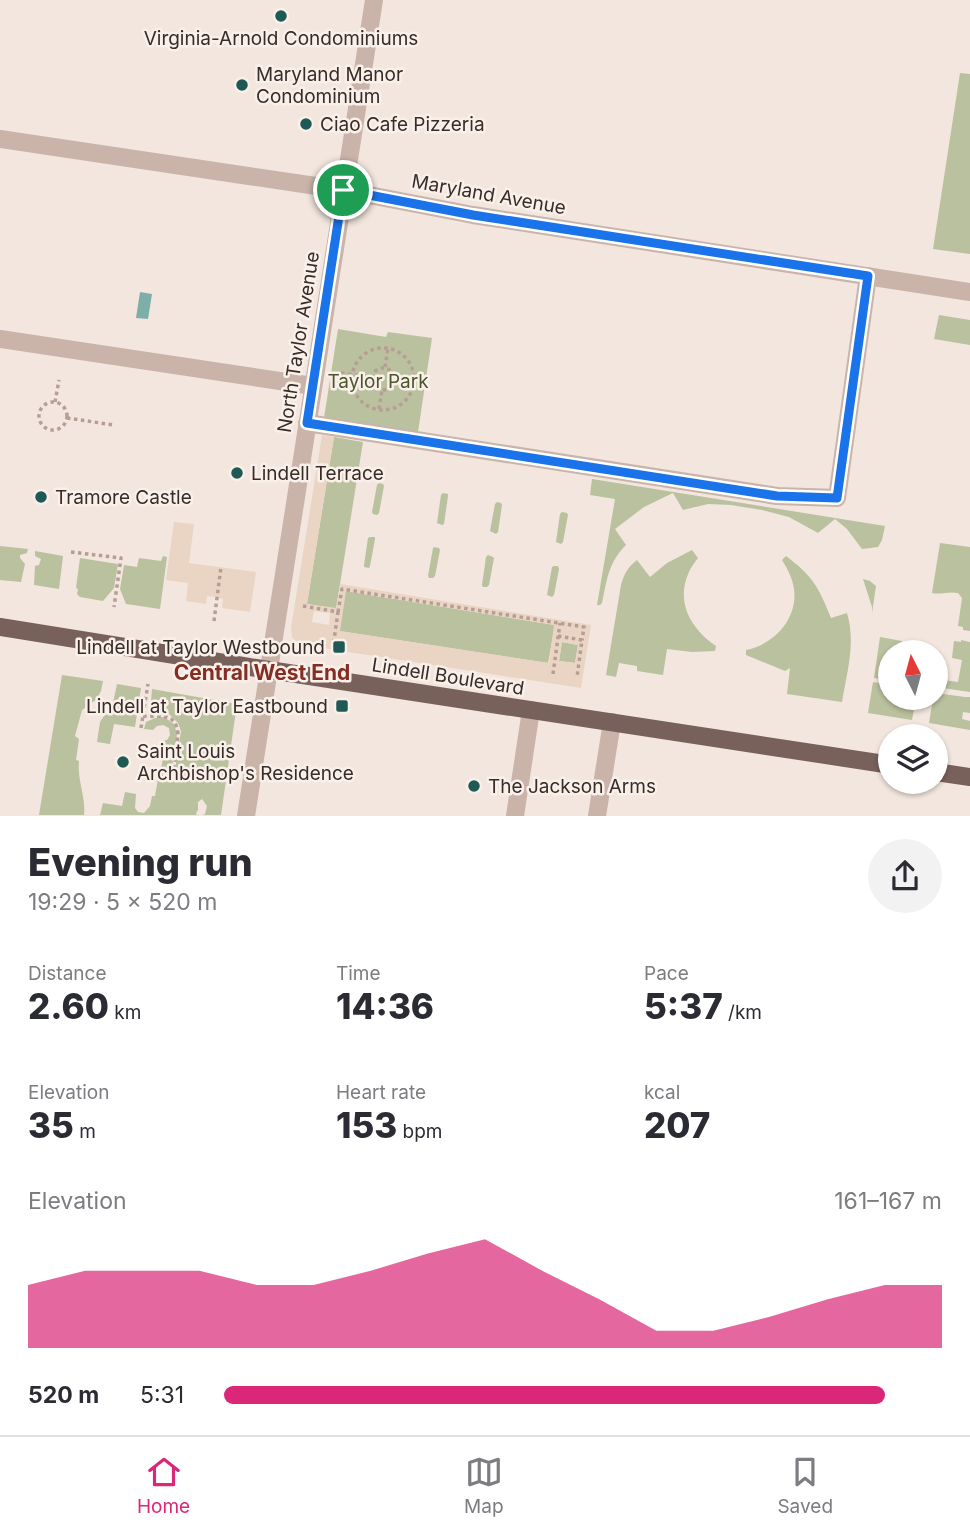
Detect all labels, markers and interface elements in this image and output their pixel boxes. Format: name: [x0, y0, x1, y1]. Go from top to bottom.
marker: Virginia-Arnold Condominiums: [273, 8, 289, 24]
place label: Virginia-Arnold Condominiums: [144, 27, 418, 50]
place label: Maryland Manor Condominium: [256, 63, 403, 108]
marker: Maryland Manor Condominium: [234, 77, 250, 93]
place label: Ciao Cafe Pizzeria: [320, 113, 485, 136]
marker: Ciao Cafe Pizzeria: [298, 116, 314, 132]
pin: [313, 160, 373, 220]
street label: Maryland Avenue: [410, 170, 568, 219]
icon: arrive: [324, 171, 362, 209]
street label: North Taylor Avenue: [273, 250, 324, 434]
park label: Taylor Park: [327, 370, 429, 393]
place label: Lindell Terrace: [251, 462, 384, 485]
marker: Lindell Terrace: [229, 465, 245, 481]
place label: Tramore Castle: [55, 486, 192, 509]
marker: Tramore Castle: [33, 489, 49, 505]
place label: Lindell at Taylor Westbound: [76, 636, 325, 659]
marker: Lindell at Taylor Westbound: [331, 639, 347, 655]
north arrow: [878, 640, 948, 710]
map controls: [878, 640, 948, 794]
street label: Lindell Boulevard: [370, 653, 526, 700]
district label: Central West End: [174, 660, 350, 685]
place label: Lindell at Taylor Eastbound: [86, 695, 328, 718]
marker: Lindell at Taylor Eastbound: [334, 698, 350, 714]
button: layers: [878, 724, 948, 794]
place label: Saint Louis Archbishop's Residence: [137, 740, 354, 785]
marker: Saint Louis Archbishop's Residence: [115, 754, 131, 770]
place label: The Jackson Arms: [488, 775, 656, 798]
marker: The Jackson Arms: [466, 778, 482, 794]
text: Evening run: [28, 839, 253, 885]
button: share: [868, 839, 942, 913]
text: 19:29 · 5 × 520 m: [28, 888, 217, 916]
text: Distance: [28, 962, 106, 985]
text: Time: [336, 962, 381, 985]
text: Pace: [644, 962, 689, 985]
text: 2.60: [28, 985, 109, 1027]
text: 14:36: [336, 985, 434, 1027]
text: 5:37: [644, 985, 723, 1027]
text: km: [109, 1001, 141, 1024]
text: /km: [723, 1001, 762, 1024]
text: Elevation: [28, 1081, 109, 1104]
text: Heart rate: [336, 1081, 426, 1104]
text: kcal: [644, 1081, 680, 1104]
text: 35: [28, 1104, 74, 1146]
text: 153: [336, 1104, 397, 1146]
text: 207: [644, 1104, 710, 1146]
text: m: [74, 1120, 96, 1143]
text: bpm: [397, 1120, 443, 1143]
text: Elevation: [28, 1187, 127, 1215]
text: 161–167 m: [834, 1187, 942, 1215]
text: 520 m: [28, 1381, 99, 1409]
text: 5:31: [140, 1381, 184, 1409]
tab: Home: [137, 1453, 190, 1518]
tab: Map: [464, 1453, 504, 1518]
tab: Saved: [777, 1453, 833, 1518]

